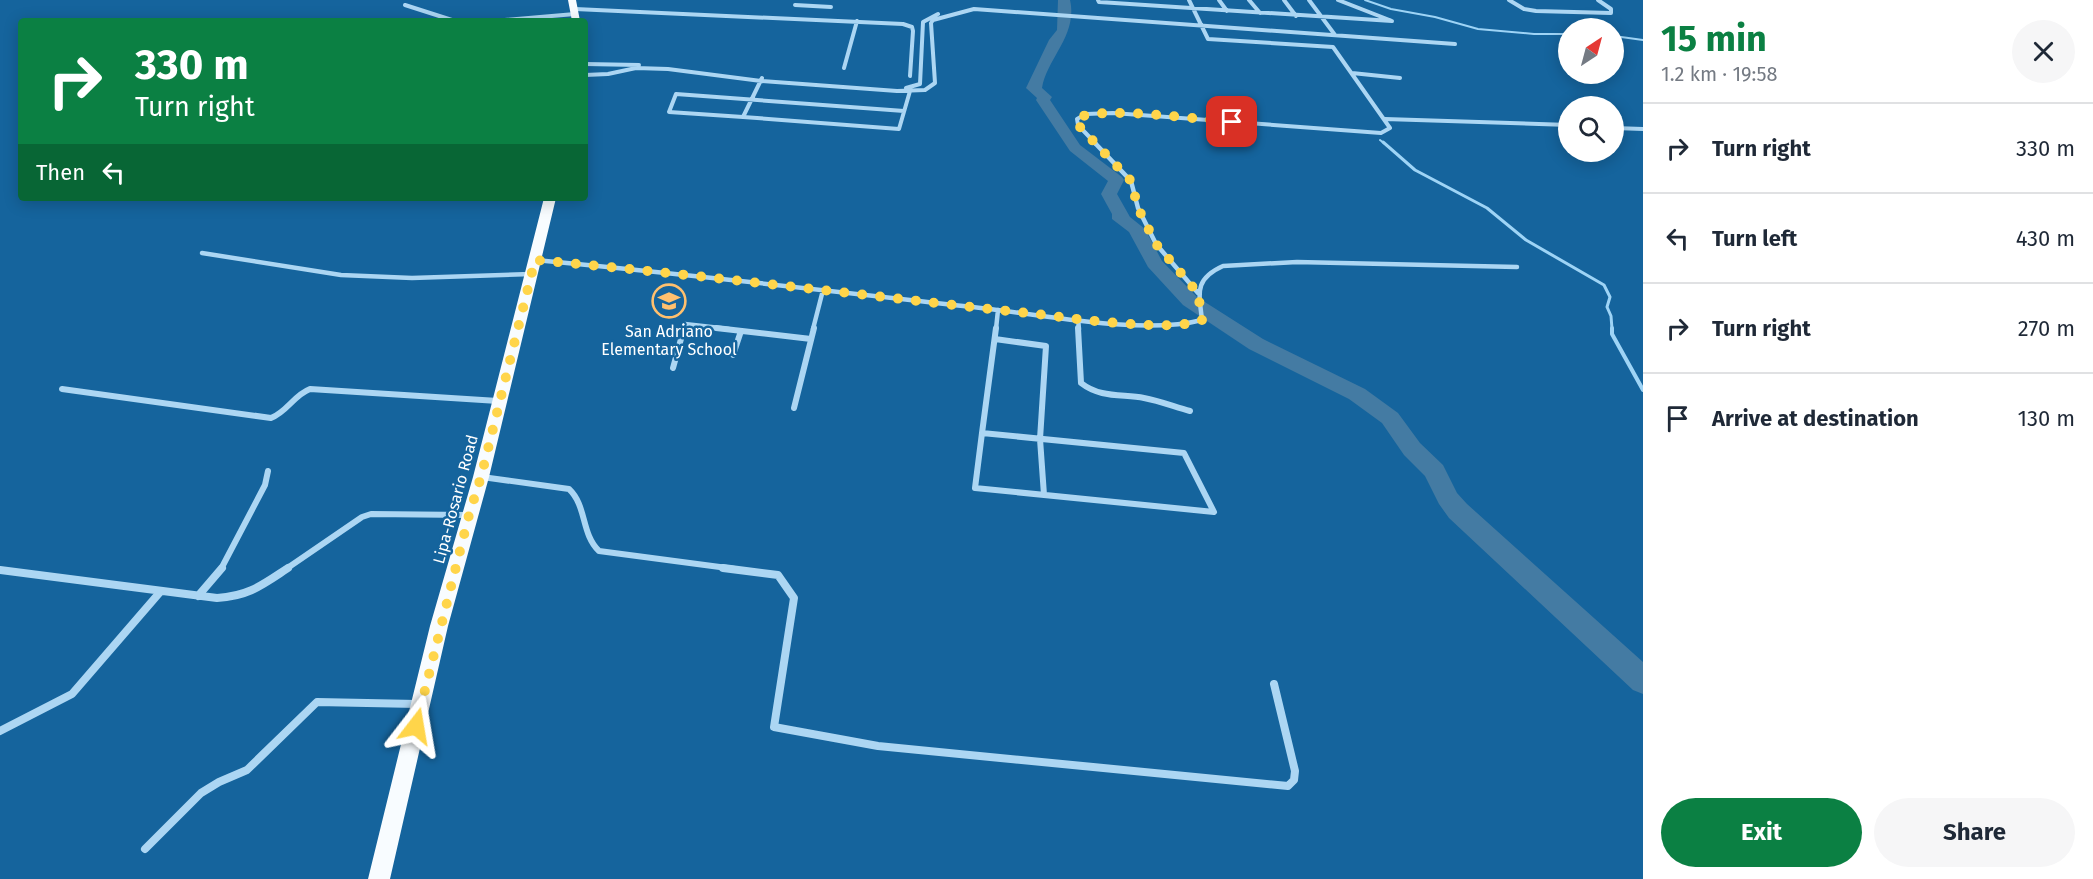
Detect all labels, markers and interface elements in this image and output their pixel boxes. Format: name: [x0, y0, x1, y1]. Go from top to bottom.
text: 15 min: [1661, 17, 1767, 61]
north arrow: [1558, 18, 1624, 84]
map controls: [1558, 18, 1624, 162]
button: close: [2012, 20, 2075, 83]
text: 330 m: [135, 40, 249, 90]
icon: right: [36, 42, 114, 120]
text: 1.2 km · 19:58: [1661, 62, 1778, 86]
text: Turn right: [135, 91, 255, 123]
pin: [1206, 96, 1257, 147]
button: search: [1558, 96, 1624, 162]
icon: arrive: [1215, 105, 1248, 138]
icon: right: [1661, 132, 1694, 165]
text: Turn right: [1712, 135, 1811, 162]
text: 330 m: [2016, 135, 2075, 162]
icon: left: [97, 156, 130, 189]
text: Then: [36, 159, 85, 186]
icon: left: [1661, 222, 1694, 255]
text: Turn left: [1712, 225, 1797, 252]
text: 430 m: [2016, 225, 2075, 252]
school or university icon: San Adriano Elementary School: [651, 283, 687, 319]
icon: right: [1661, 312, 1694, 345]
text: Turn right: [1712, 315, 1811, 342]
text: 270 m: [2018, 315, 2075, 342]
place label: San Adriano Elementary School: [601, 322, 737, 359]
icon: arrive: [1661, 402, 1694, 435]
text: Arrive at destination: [1712, 405, 1919, 432]
text: 130 m: [2018, 405, 2075, 432]
street label: Lipa-Rosario Road: [429, 433, 482, 566]
position arrow: [384, 694, 448, 758]
button: Exit: [1661, 798, 1862, 867]
button: Share: [1874, 798, 2075, 867]

